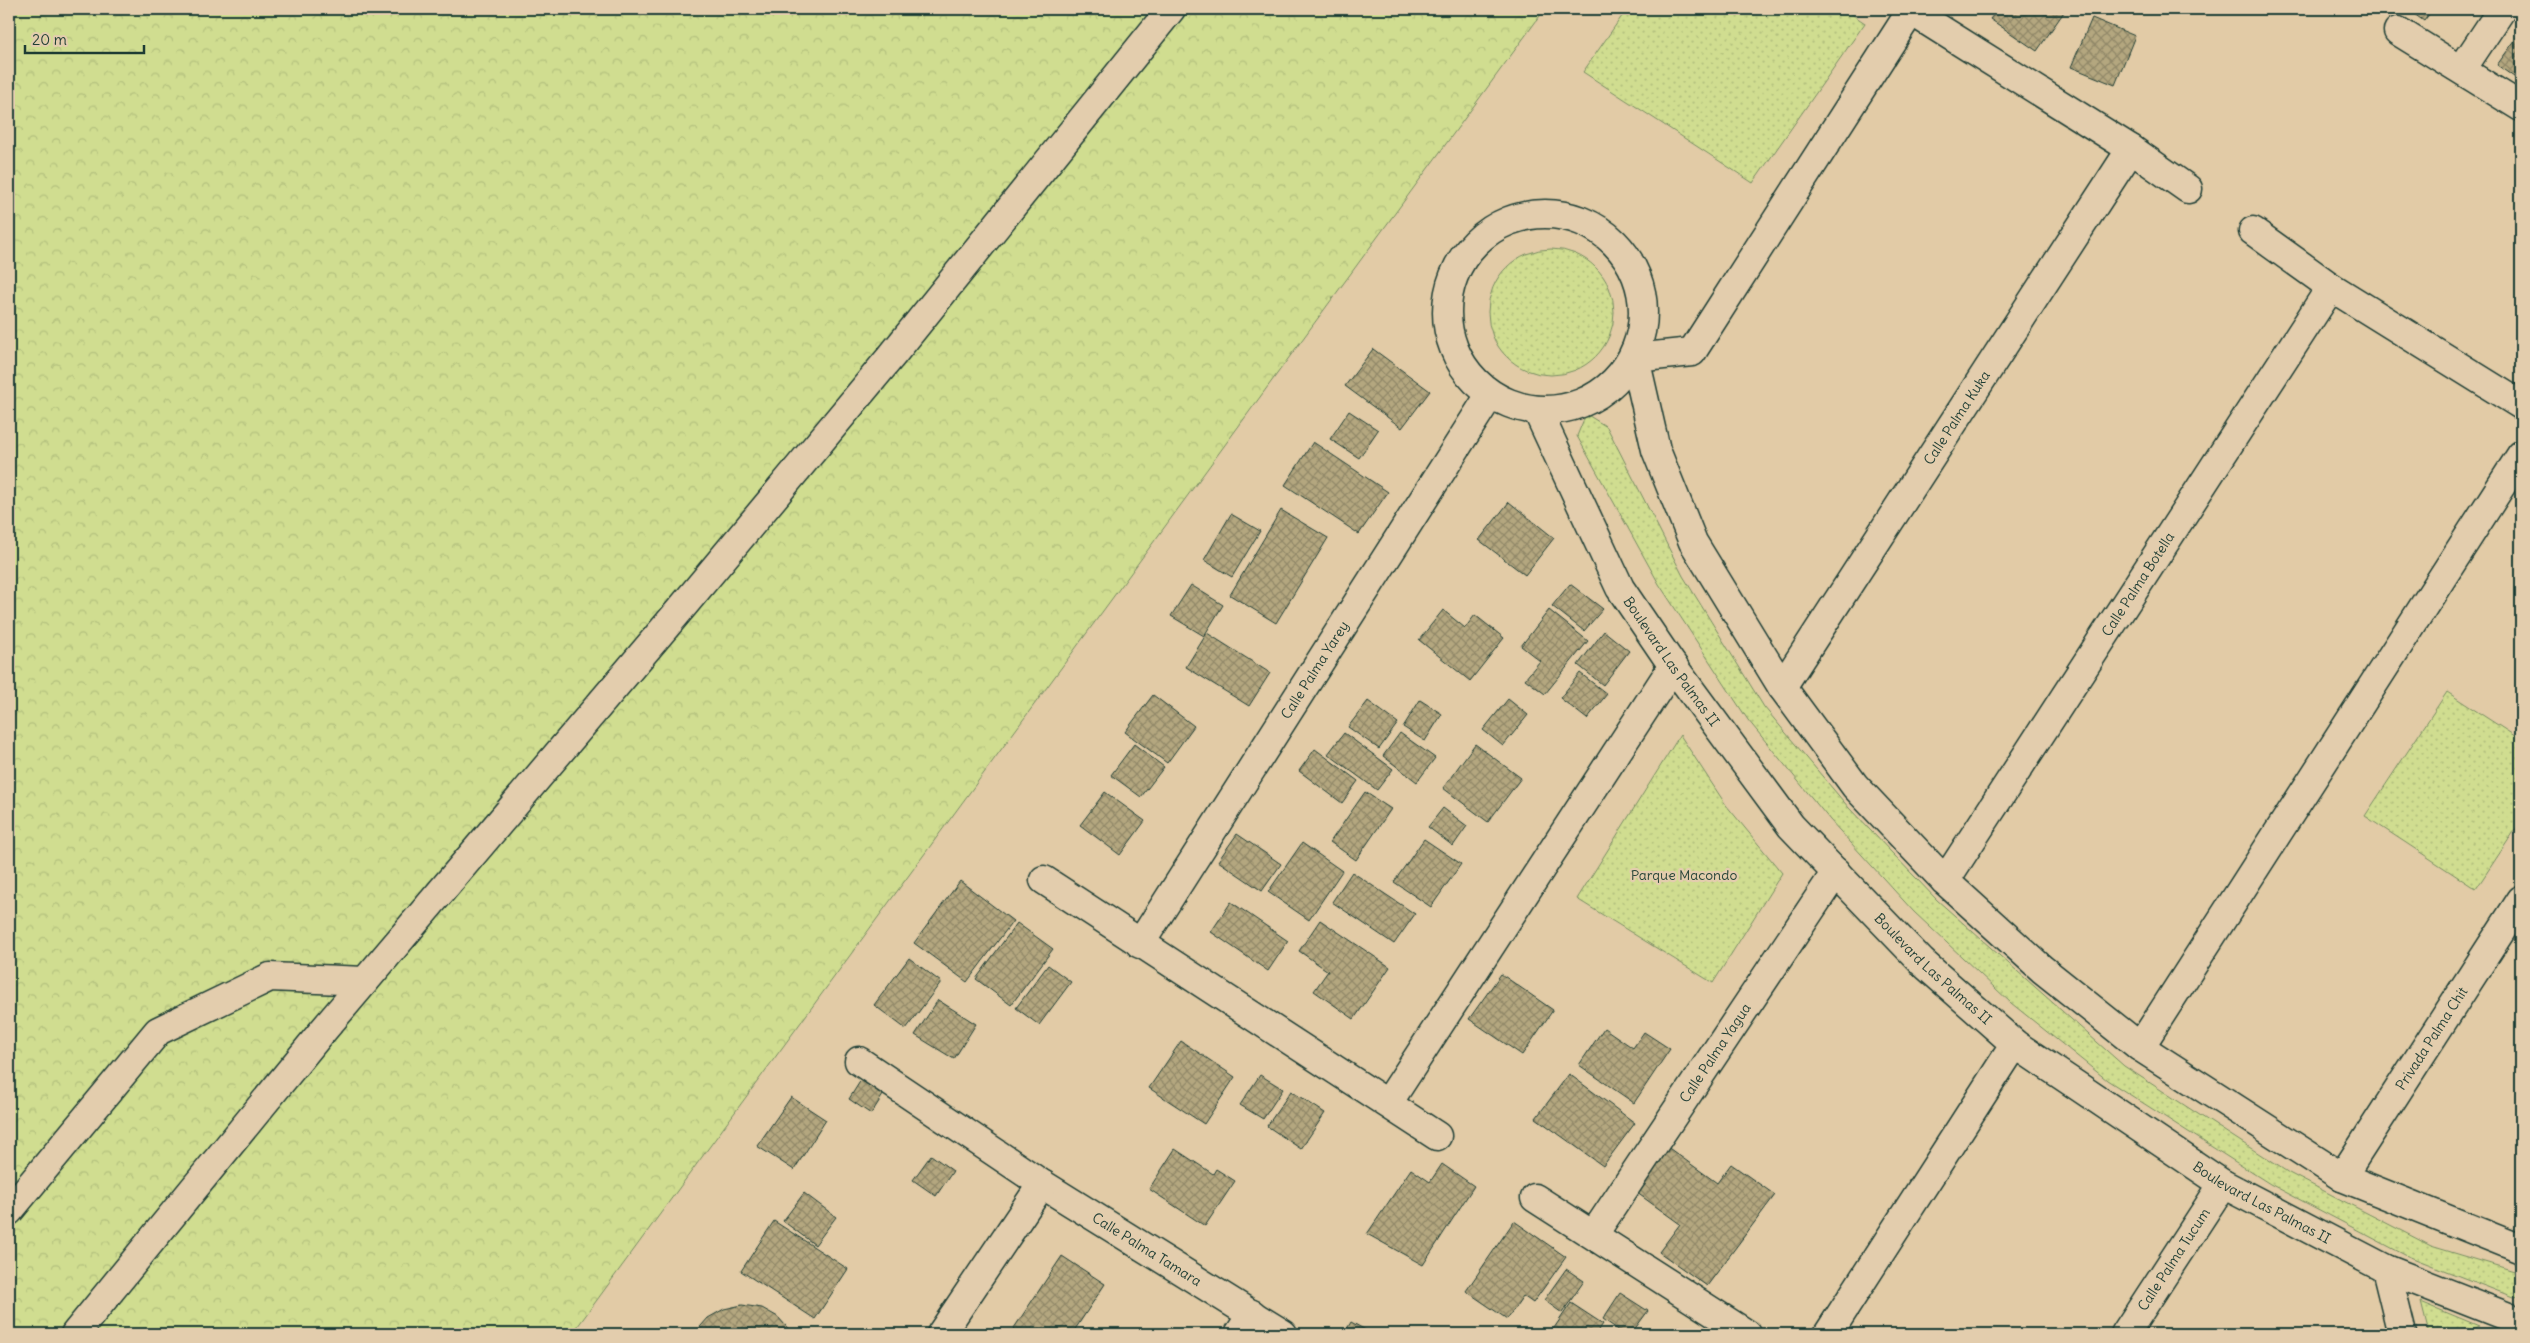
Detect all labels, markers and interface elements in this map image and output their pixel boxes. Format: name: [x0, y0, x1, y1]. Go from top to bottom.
scale bar: [25, 22, 144, 54]
text: 20 m: [32, 30, 67, 49]
street label: Calle Palma Kuka: [1920, 367, 1994, 468]
street label: Calle Palma Botella: [2098, 529, 2178, 640]
street label: Boulevard Las Palmas II: [1620, 593, 1723, 730]
street label: Calle Palma Yarey: [1277, 618, 1353, 722]
park label: Parque Macondo: [1631, 866, 1737, 884]
street label: Boulevard Las Palmas II: [1871, 909, 1995, 1028]
street label: Privada Palma Chit: [2392, 983, 2472, 1094]
street label: Calle Palma Yagua: [1675, 1000, 1755, 1106]
street label: Boulevard Las Palmas II: [2190, 1157, 2334, 1248]
street label: Calle Palma Tucum: [2134, 1205, 2214, 1314]
street label: Calle Palma Tamara: [1089, 1208, 1205, 1290]

